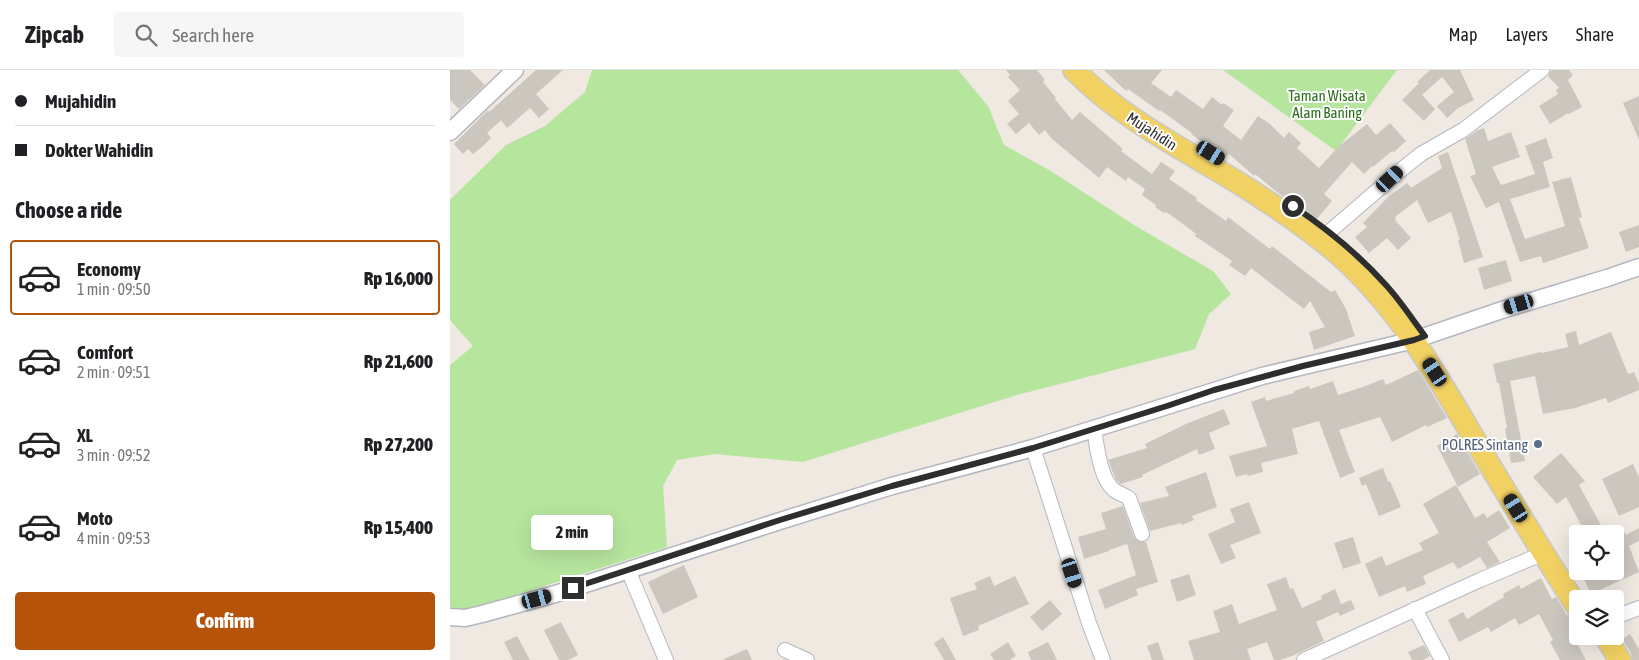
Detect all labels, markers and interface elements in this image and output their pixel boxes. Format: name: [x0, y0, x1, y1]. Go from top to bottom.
search box: [114, 12, 464, 57]
text: Zipcab: [25, 21, 84, 48]
icon: search: [132, 21, 160, 49]
text: Search here: [172, 24, 254, 46]
text: Map: [1448, 24, 1477, 45]
text: Layers: [1505, 24, 1548, 45]
text: Share: [1576, 24, 1614, 45]
park label: Taman Wisata Alam Baning: [1288, 87, 1366, 121]
text: Mujahidin: [45, 90, 116, 112]
street label: Mujahidin: [1124, 109, 1180, 153]
text: Dokter Wahidin: [45, 139, 153, 161]
car: [1194, 139, 1227, 167]
car: [1373, 163, 1406, 195]
route start: [1282, 195, 1304, 217]
text: Choose a ride: [15, 197, 122, 223]
icon: car: [17, 255, 62, 300]
text: Economy: [77, 258, 141, 280]
text: Rp 16,000: [364, 267, 433, 289]
text: 1 min · 09:50: [77, 280, 150, 298]
car: [1502, 292, 1535, 316]
icon: car: [17, 338, 62, 383]
text: Comfort: [77, 341, 133, 363]
text: Rp 21,600: [364, 350, 433, 372]
car: [1420, 355, 1449, 389]
text: 2 min · 09:51: [77, 363, 150, 381]
icon: car: [17, 421, 62, 466]
text: XL: [77, 424, 93, 446]
text: Rp 27,200: [364, 433, 433, 455]
place label: POLRES Sintang: [1442, 436, 1529, 453]
marker: POLRES Sintang: [1532, 438, 1544, 450]
text: 3 min · 09:52: [77, 446, 150, 464]
car: [1501, 491, 1530, 525]
icon: car: [17, 504, 62, 549]
text: Moto: [77, 507, 113, 529]
text: Rp 15,400: [364, 516, 433, 538]
callout: 2 min: [532, 516, 614, 550]
text: 2 min: [556, 523, 588, 541]
map controls: [1569, 525, 1624, 645]
button: locate: [1569, 525, 1624, 580]
text: 4 min · 09:53: [77, 529, 150, 547]
car: [1060, 556, 1083, 590]
route end: [562, 577, 584, 599]
car: [520, 588, 553, 610]
button: layers: [1569, 590, 1624, 645]
button: Confirm: [15, 592, 435, 650]

